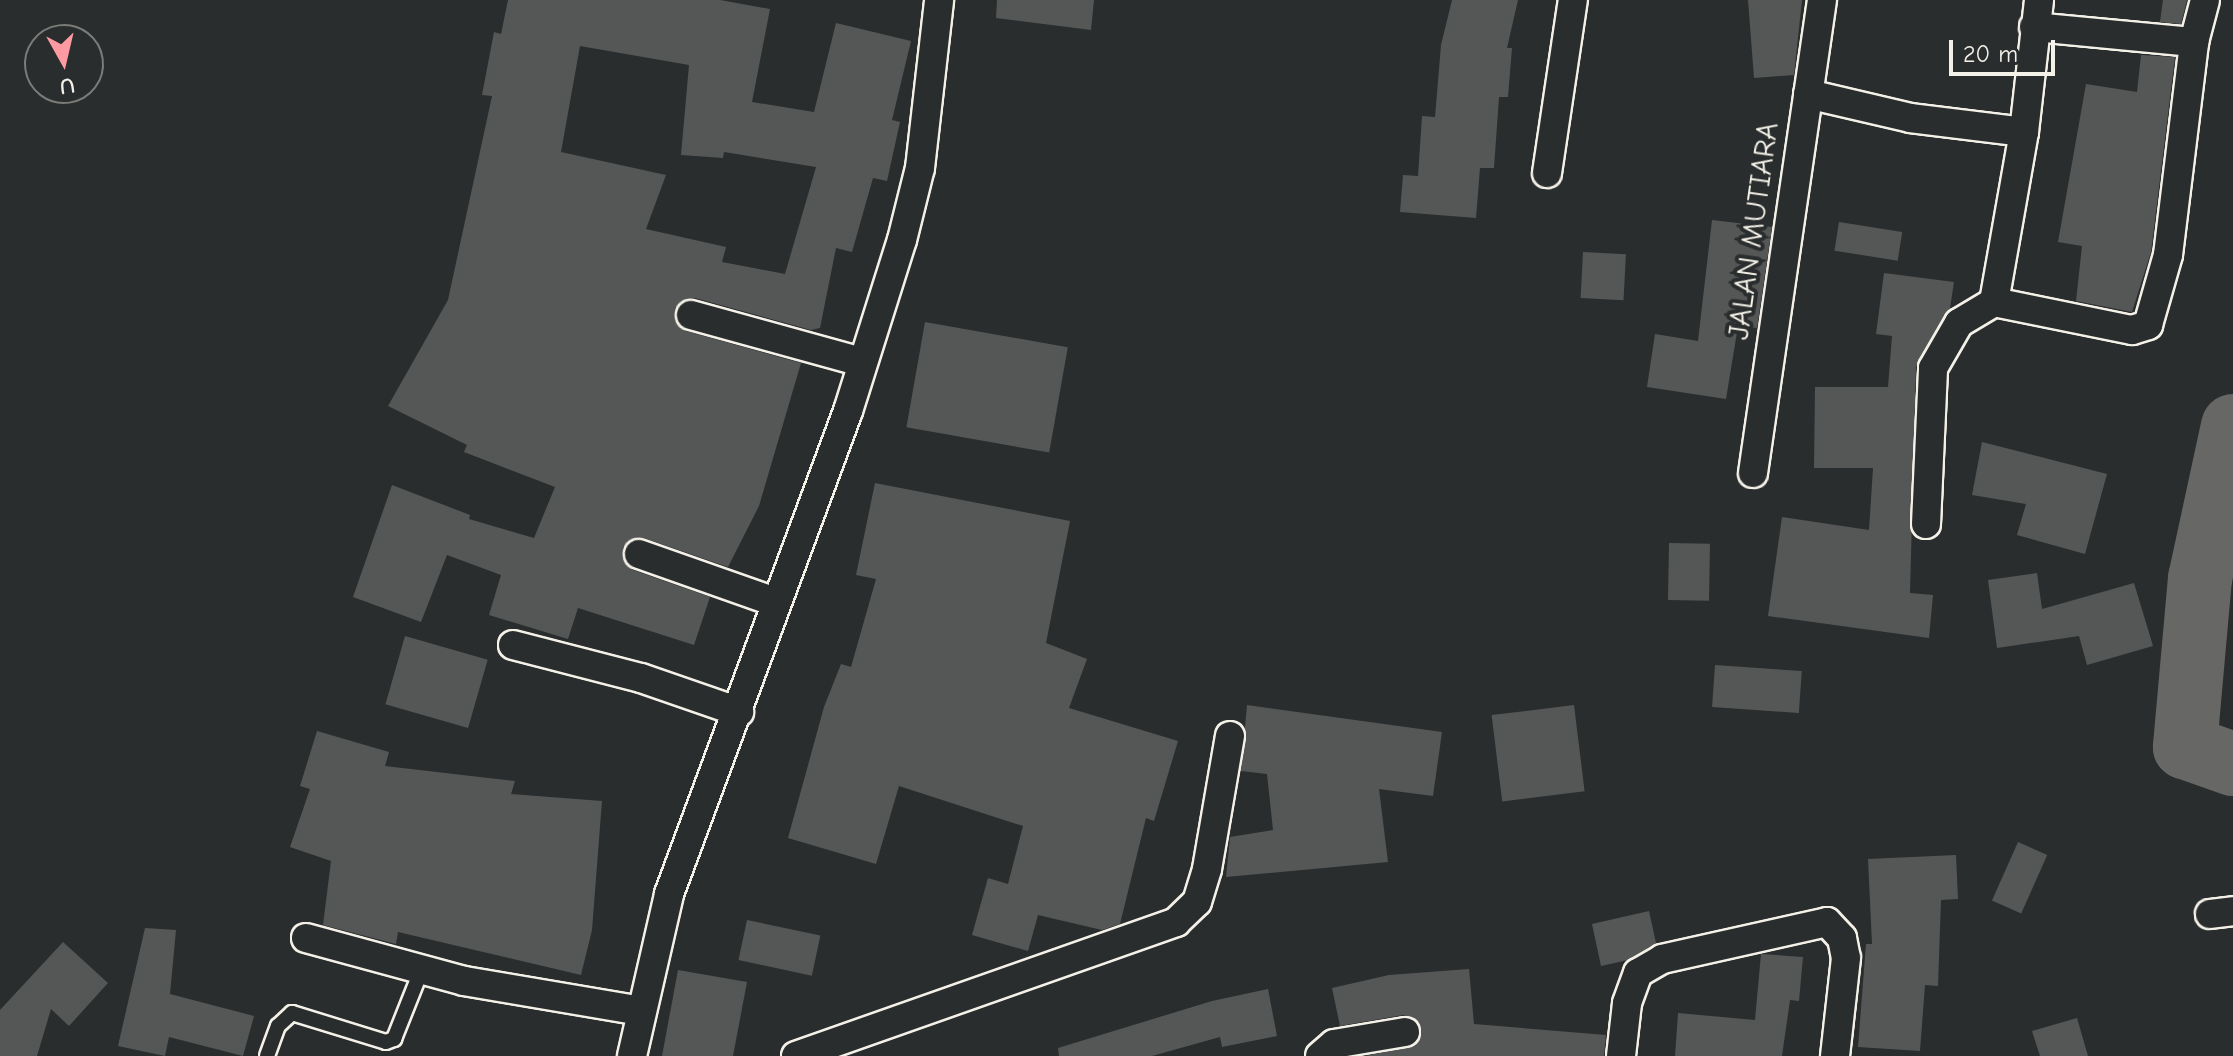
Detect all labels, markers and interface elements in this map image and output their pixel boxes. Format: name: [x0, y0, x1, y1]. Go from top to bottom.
north arrow: [24, 24, 104, 104]
scale bar: [1953, 24, 2059, 74]
text: 20 m: [1963, 40, 2018, 68]
text: U: [58, 72, 76, 100]
street label: JALAN MUTIARA: [1721, 120, 1787, 342]

